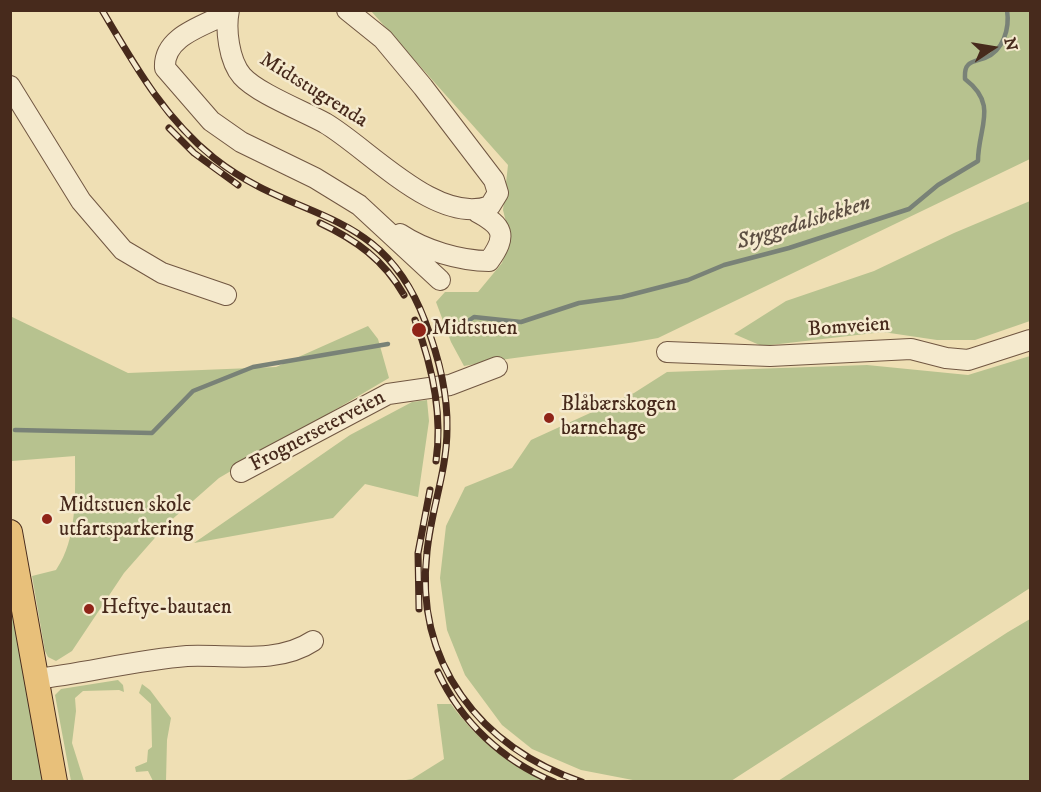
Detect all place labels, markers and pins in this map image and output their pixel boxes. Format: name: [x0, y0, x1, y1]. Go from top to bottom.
place label: Midtstuen: [432, 317, 517, 343]
marker: Midtstuen: [410, 321, 428, 339]
place label: Blåbærskogen barnehage: [561, 393, 676, 443]
marker: Blåbærskogen barnehage: [542, 411, 556, 425]
place label: Midtstuen skole utfartsparkering: [59, 494, 194, 544]
marker: Midtstuen skole utfartsparkering: [40, 512, 54, 526]
place label: Heftye-bautaen: [101, 596, 232, 622]
marker: Heftye-bautaen: [82, 602, 96, 616]

